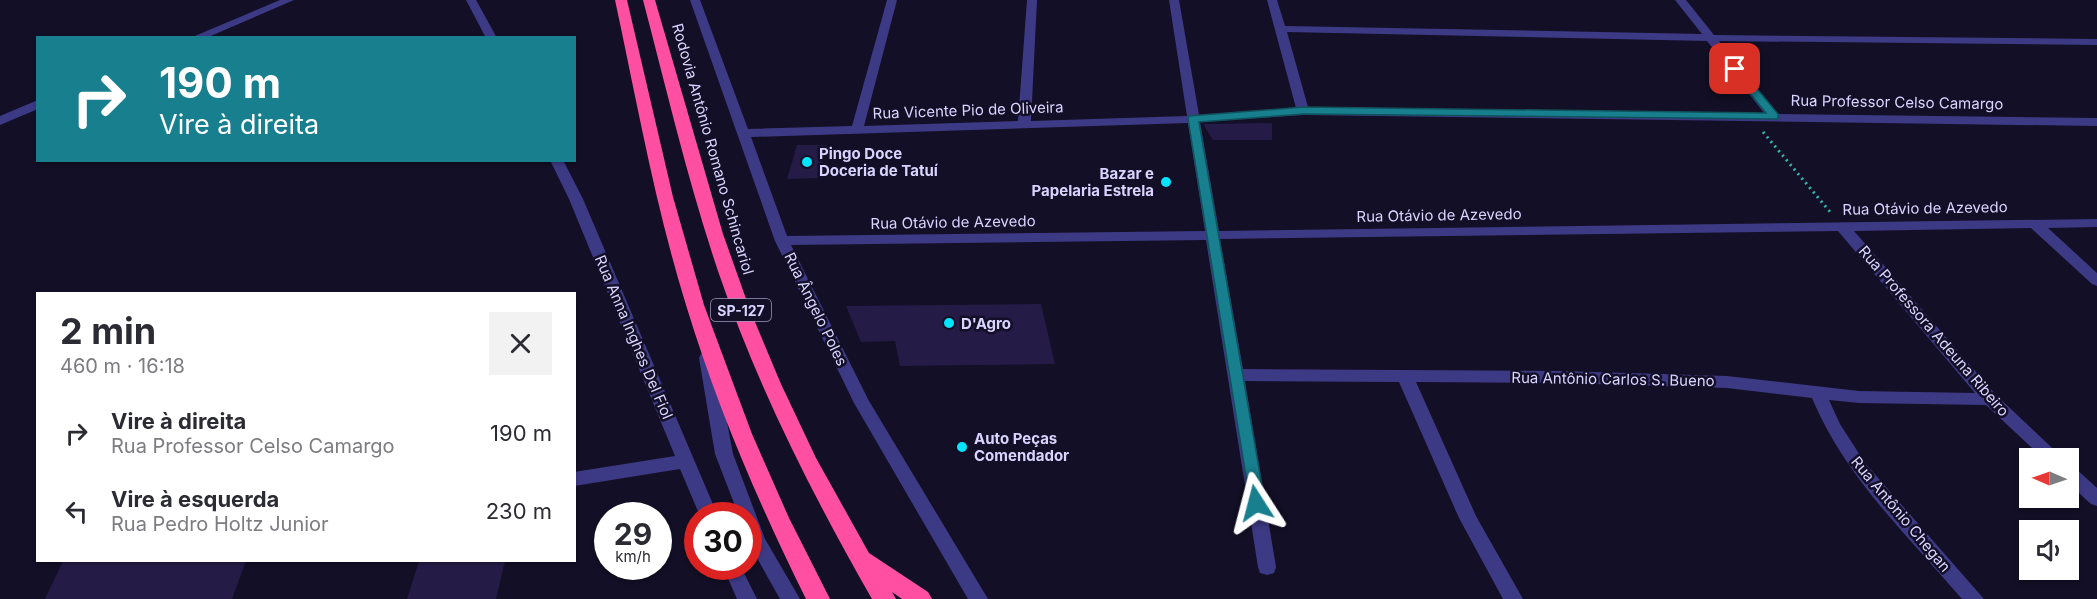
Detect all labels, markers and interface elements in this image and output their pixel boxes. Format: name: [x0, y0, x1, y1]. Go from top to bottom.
street label: Rodovia Antônio Romano Schincariol: [668, 21, 758, 277]
pin: [1709, 43, 1760, 94]
icon: arrive: [1718, 52, 1751, 85]
text: 190 m: [159, 57, 281, 108]
icon: right: [60, 60, 138, 138]
street label: Rua Professor Celso Camargo: [1790, 91, 2004, 113]
street label: Rua Vicente Pio de Oliveira: [872, 97, 1064, 123]
text: Vire à direita: [159, 108, 319, 141]
place label: Pingo Doce Doceria de Tatuí: [819, 144, 939, 180]
marker: Pingo Doce Doceria de Tatuí: [800, 155, 814, 169]
place label: Bazar e Papelaria Estrela: [1032, 164, 1154, 200]
marker: Bazar e Papelaria Estrela: [1159, 175, 1173, 189]
street label: Rua Otávio de Azevedo: [1842, 197, 2008, 219]
street label: Rua Otávio de Azevedo: [1356, 204, 1522, 226]
street label: Rua Otávio de Azevedo: [870, 211, 1036, 233]
street label: Rua Professora Adeuna Ribeiro: [1855, 242, 2013, 420]
street label: Rua Ângelo Poles: [780, 249, 852, 369]
street label: Rua Anna Inghes Del Fiol: [591, 252, 677, 422]
road number: SP-127: [711, 299, 771, 321]
text: 2 min: [60, 309, 156, 353]
button: close: [489, 312, 552, 375]
place label: D'Agro: [961, 314, 1011, 333]
marker: D'Agro: [942, 316, 956, 330]
text: 460 m · 16:18: [60, 354, 185, 378]
street label: Rua Antônio Carlos S. Bueno: [1511, 368, 1715, 390]
text: Vire à direita: [111, 408, 246, 434]
icon: right: [60, 417, 93, 450]
text: 190 m: [490, 420, 552, 446]
place label: Auto Peças Comendador: [974, 429, 1069, 465]
text: Rua Professor Celso Camargo: [111, 434, 395, 458]
marker: Auto Peças Comendador: [955, 440, 969, 454]
north arrow: [2019, 448, 2079, 508]
map controls: [2019, 448, 2079, 580]
street label: Rua Antônio Chegan: [1847, 452, 1955, 576]
position arrow: [1224, 471, 1288, 535]
text: Vire à esquerda: [111, 486, 279, 512]
icon: left: [60, 495, 93, 528]
text: 230 m: [486, 498, 552, 524]
speed limit sign: 30: [684, 502, 762, 580]
text: Rua Pedro Holtz Junior: [111, 512, 329, 536]
text: 29: [614, 516, 652, 552]
button: sound: [2019, 520, 2079, 580]
text: km/h: [615, 547, 651, 566]

